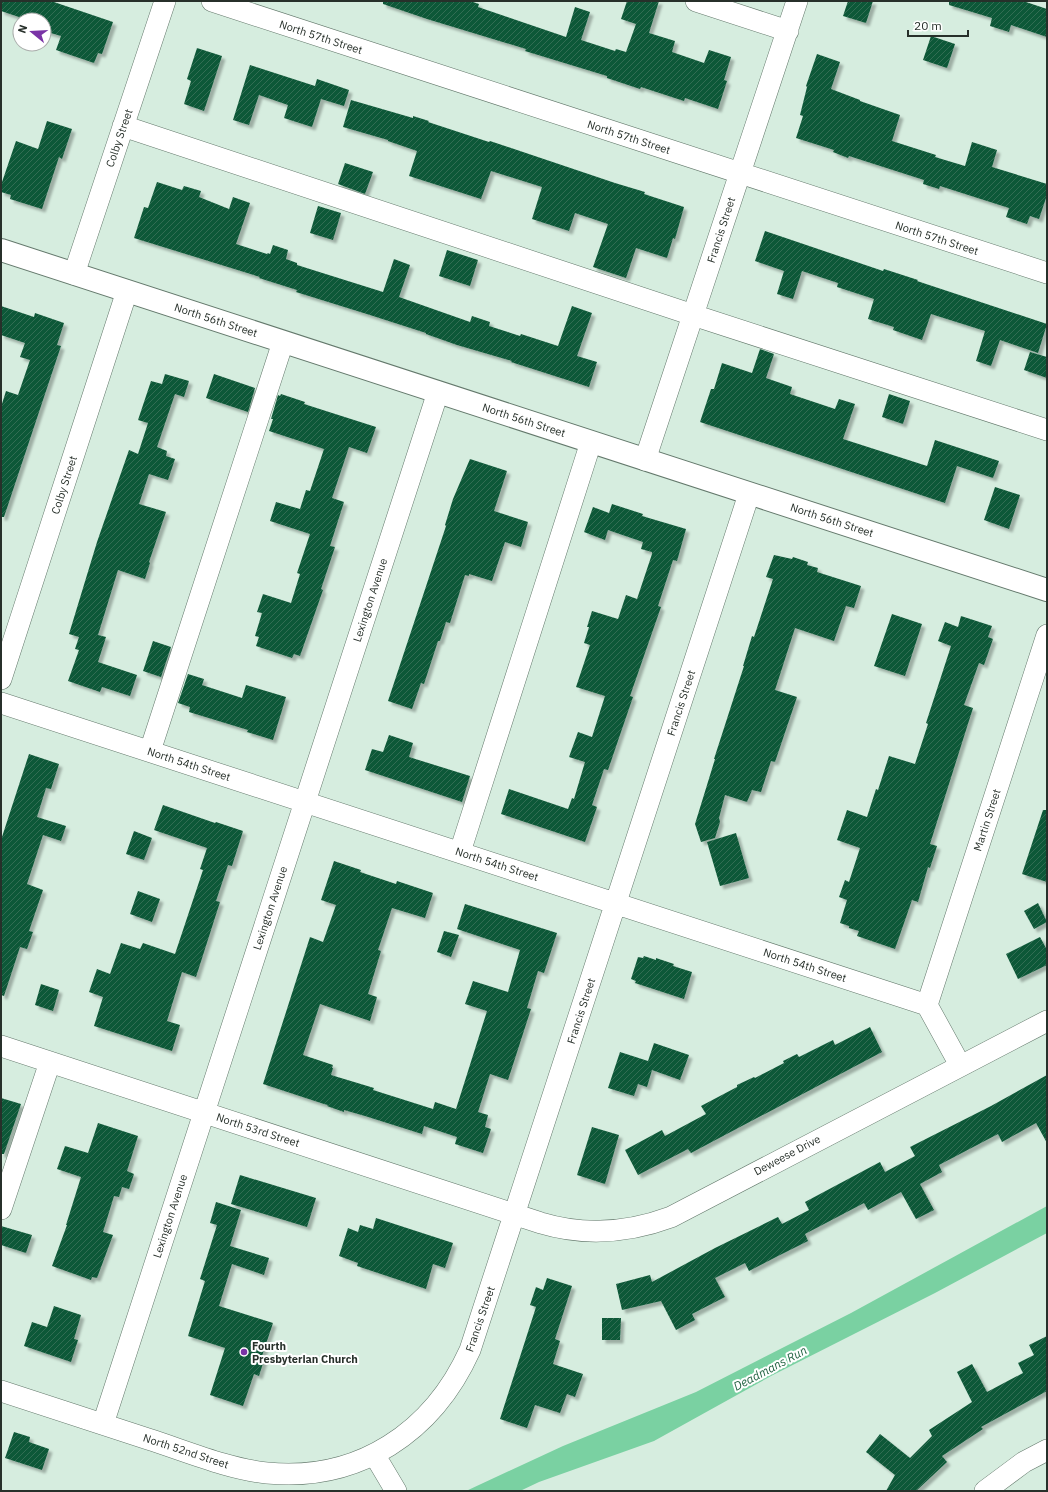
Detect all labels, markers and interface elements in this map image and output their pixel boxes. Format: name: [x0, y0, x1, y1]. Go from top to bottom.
north arrow: [12, 12, 52, 52]
scale bar: [908, 12, 968, 38]
street label: North 57th Street: [278, 17, 365, 57]
text: 20 m: [914, 18, 942, 33]
text: N: [15, 23, 30, 35]
street label: Colby Street: [103, 107, 136, 169]
street label: North 57th Street: [586, 117, 673, 157]
street label: Francis Street: [704, 195, 738, 265]
street label: North 57th Street: [894, 218, 981, 258]
street label: North 56th Street: [173, 300, 260, 340]
street label: North 56th Street: [481, 400, 568, 440]
street label: Colby Street: [48, 454, 80, 516]
street label: North 56th Street: [789, 500, 876, 540]
street label: Lexington Avenue: [350, 556, 390, 644]
street label: Francis Street: [664, 668, 698, 738]
street label: North 54th Street: [146, 744, 233, 784]
street label: Martin Street: [970, 787, 1004, 853]
street label: North 54th Street: [454, 844, 541, 884]
street label: Lexington Avenue: [250, 864, 290, 952]
street label: North 54th Street: [762, 945, 849, 985]
street label: Francis Street: [564, 976, 598, 1046]
street label: North 53rd Street: [214, 1110, 302, 1150]
street label: Deweese Drive: [751, 1132, 823, 1178]
street label: Lexington Avenue: [150, 1172, 190, 1260]
street label: Francis Street: [462, 1284, 498, 1354]
place label: Fourth Presbyterian Church: [252, 1339, 358, 1366]
water label: Deadmans Run: [731, 1342, 810, 1394]
marker: Fourth Presbyterian Church: [239, 1347, 249, 1357]
street label: North 52nd Street: [141, 1431, 231, 1471]

